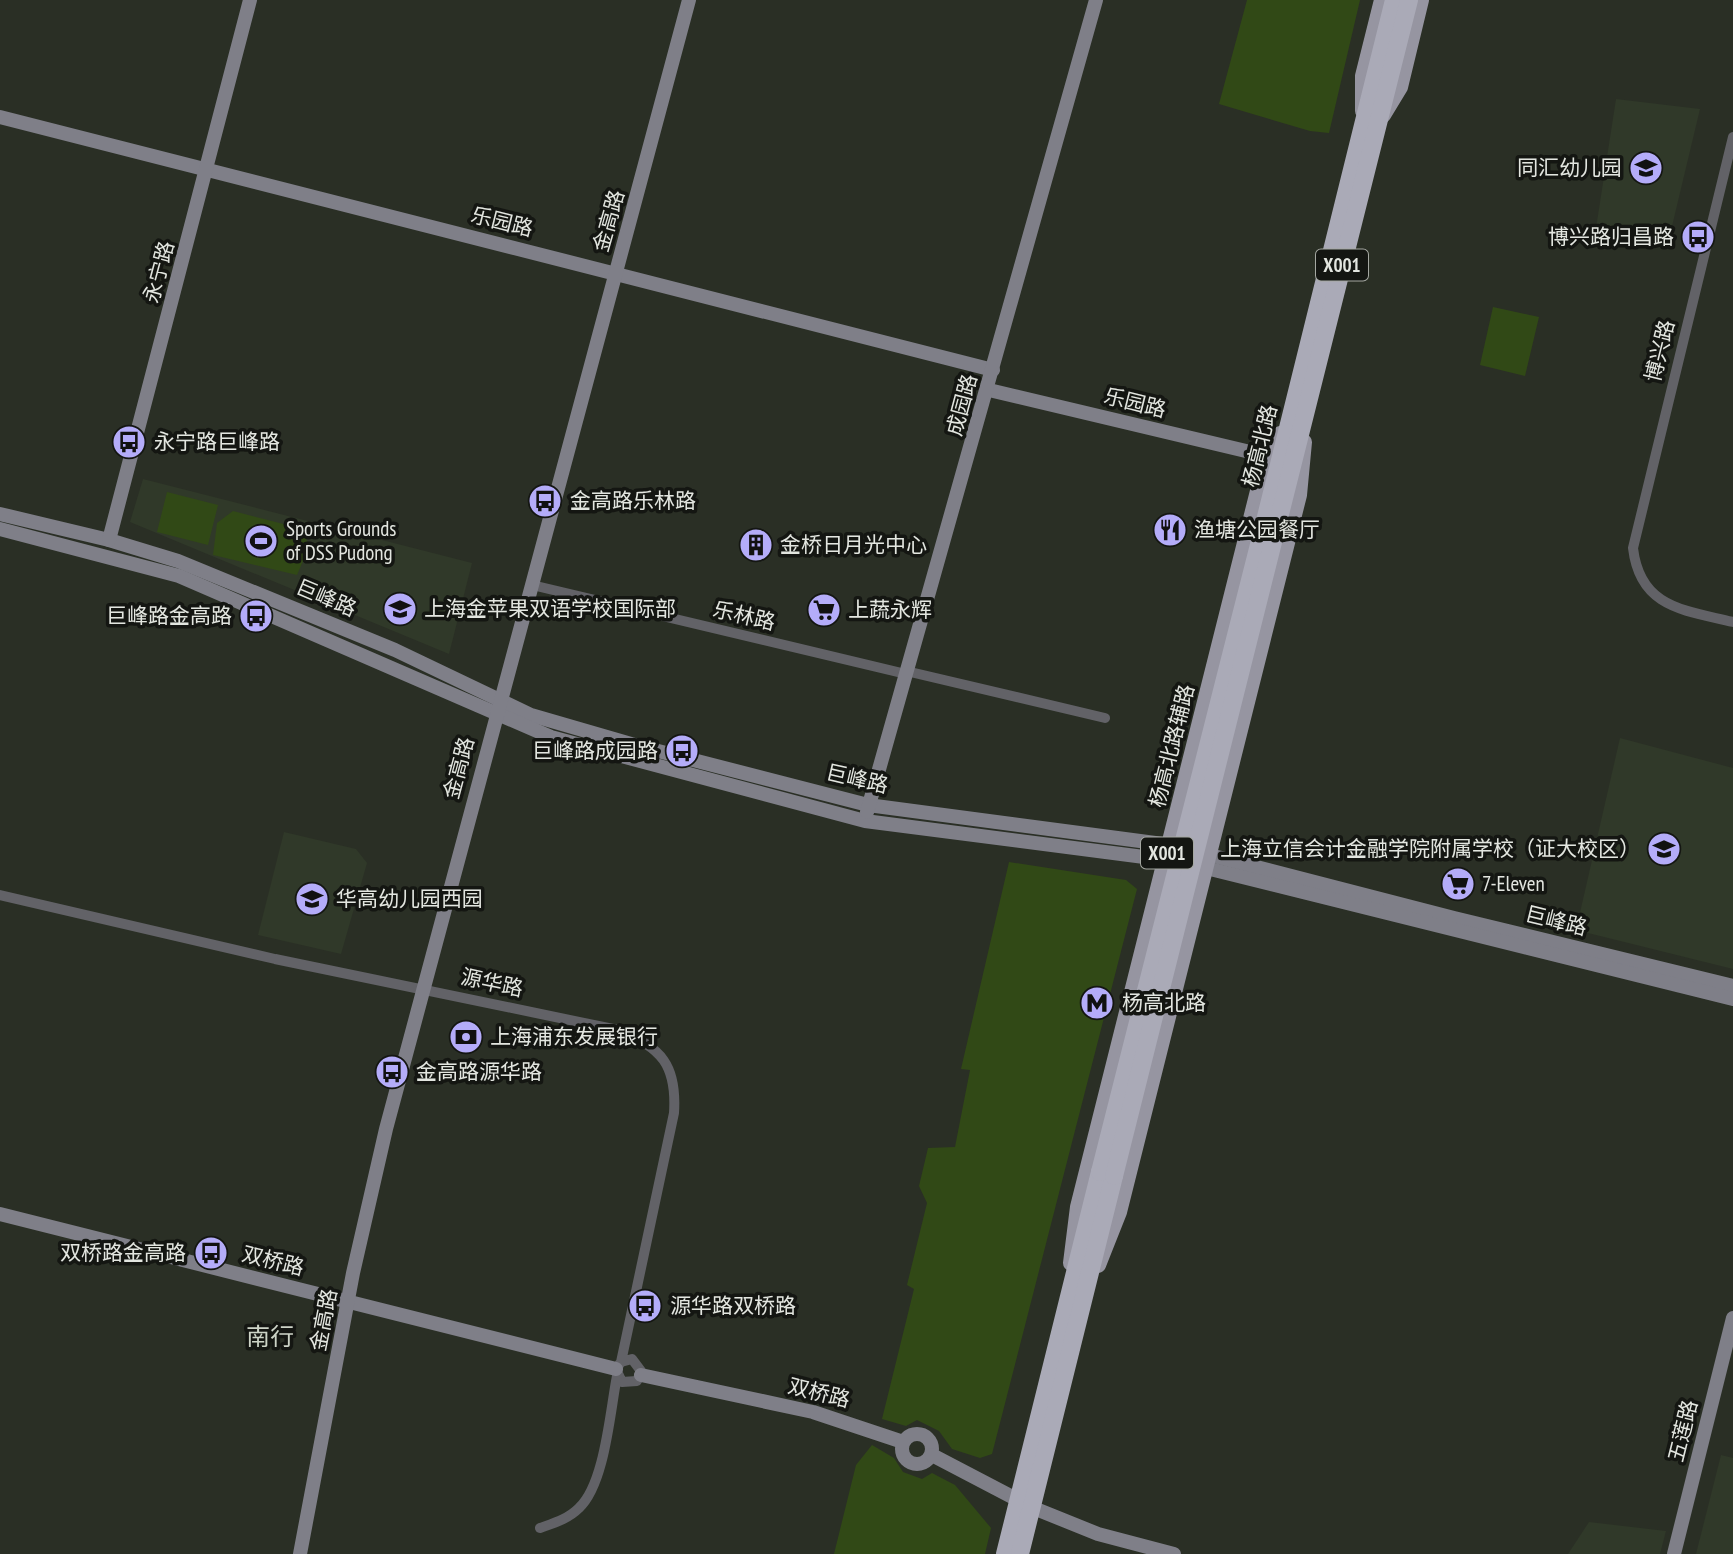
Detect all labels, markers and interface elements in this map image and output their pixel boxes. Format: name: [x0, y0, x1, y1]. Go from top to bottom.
school or university icon: 同汇幼儿园: [1627, 149, 1665, 187]
place label: 同汇幼儿园: [1517, 154, 1622, 181]
street label: 金高路: [587, 187, 630, 255]
street label: 乐园路: [468, 201, 536, 242]
bus stop icon: 博兴路归昌路: [1679, 218, 1717, 256]
place label: 博兴路归昌路: [1548, 223, 1674, 250]
street label: 永宁路: [137, 238, 180, 306]
road number: X001: [1316, 249, 1368, 280]
street label: 博兴路: [1639, 317, 1680, 385]
street label: 成园路: [940, 371, 983, 439]
street label: 乐园路: [1101, 382, 1169, 423]
street label: 杨高北路: [1236, 402, 1283, 490]
bus stop icon: 永宁路巨峰路: [110, 423, 148, 461]
place label: 永宁路巨峰路: [154, 428, 280, 455]
bus stop icon: 金高路乐林路: [526, 482, 564, 520]
place label: 金高路乐林路: [570, 487, 696, 514]
restaurant icon: 渔塘公园餐厅: [1151, 511, 1189, 549]
place label: Sports Grounds of DSS Pudong: [286, 515, 396, 566]
place label: 渔塘公园餐厅: [1194, 516, 1320, 543]
sports icon: Sports Grounds of DSS Pudong: [242, 522, 280, 560]
building icon: 金桥日月光中心: [737, 526, 775, 564]
place label: 金桥日月光中心: [780, 531, 927, 558]
street label: 巨峰路: [292, 573, 360, 622]
school or university icon: 上海金苹果双语学校国际部: [381, 590, 419, 628]
supermarket icon: 上蔬永辉: [805, 591, 843, 629]
place label: 上海金苹果双语学校国际部: [424, 595, 676, 622]
street label: 乐林路: [710, 595, 778, 636]
place label: 上蔬永辉: [848, 596, 932, 623]
bus stop icon: 巨峰路金高路: [237, 597, 275, 635]
place label: 巨峰路金高路: [106, 602, 232, 629]
street label: 杨高北路辅路: [1143, 681, 1200, 810]
bus stop icon: 巨峰路成园路: [663, 732, 701, 770]
street label: 金高路: [437, 734, 480, 802]
place label: 巨峰路成园路: [532, 737, 658, 764]
street label: 巨峰路: [823, 758, 891, 799]
school or university icon: 上海立信会计金融学院附属学校（证大校区）: [1645, 830, 1683, 868]
place label: 上海立信会计金融学院附属学校（证大校区）: [1220, 835, 1640, 862]
road number: X001: [1141, 838, 1193, 868]
supermarket icon: 7-Eleven: [1439, 865, 1477, 903]
place label: 7-Eleven: [1482, 870, 1545, 897]
school or university icon: 华高幼儿园西园: [293, 880, 331, 918]
place label: 华高幼儿园西园: [336, 885, 483, 912]
street label: 巨峰路: [1522, 900, 1590, 941]
street label: 源华路: [458, 963, 526, 1002]
metro station icon: 杨高北路: [1078, 984, 1116, 1022]
place label: 杨高北路: [1122, 989, 1206, 1016]
bank icon: 上海浦东发展银行: [447, 1018, 485, 1056]
place label: 上海浦东发展银行: [490, 1023, 658, 1050]
bus stop icon: 金高路源华路: [373, 1053, 411, 1091]
place label: 金高路源华路: [416, 1058, 542, 1085]
bus stop icon: 双桥路金高路: [192, 1234, 230, 1272]
place label: 双桥路金高路: [60, 1239, 186, 1266]
street label: 双桥路: [239, 1240, 307, 1281]
street label: 金高路: [304, 1286, 343, 1353]
bus stop icon: 源华路双桥路: [626, 1287, 664, 1325]
place label: 源华路双桥路: [670, 1292, 796, 1319]
district label: 南行: [246, 1321, 294, 1352]
street label: 双桥路: [785, 1372, 853, 1413]
street label: 五莲路: [1662, 1397, 1703, 1465]

